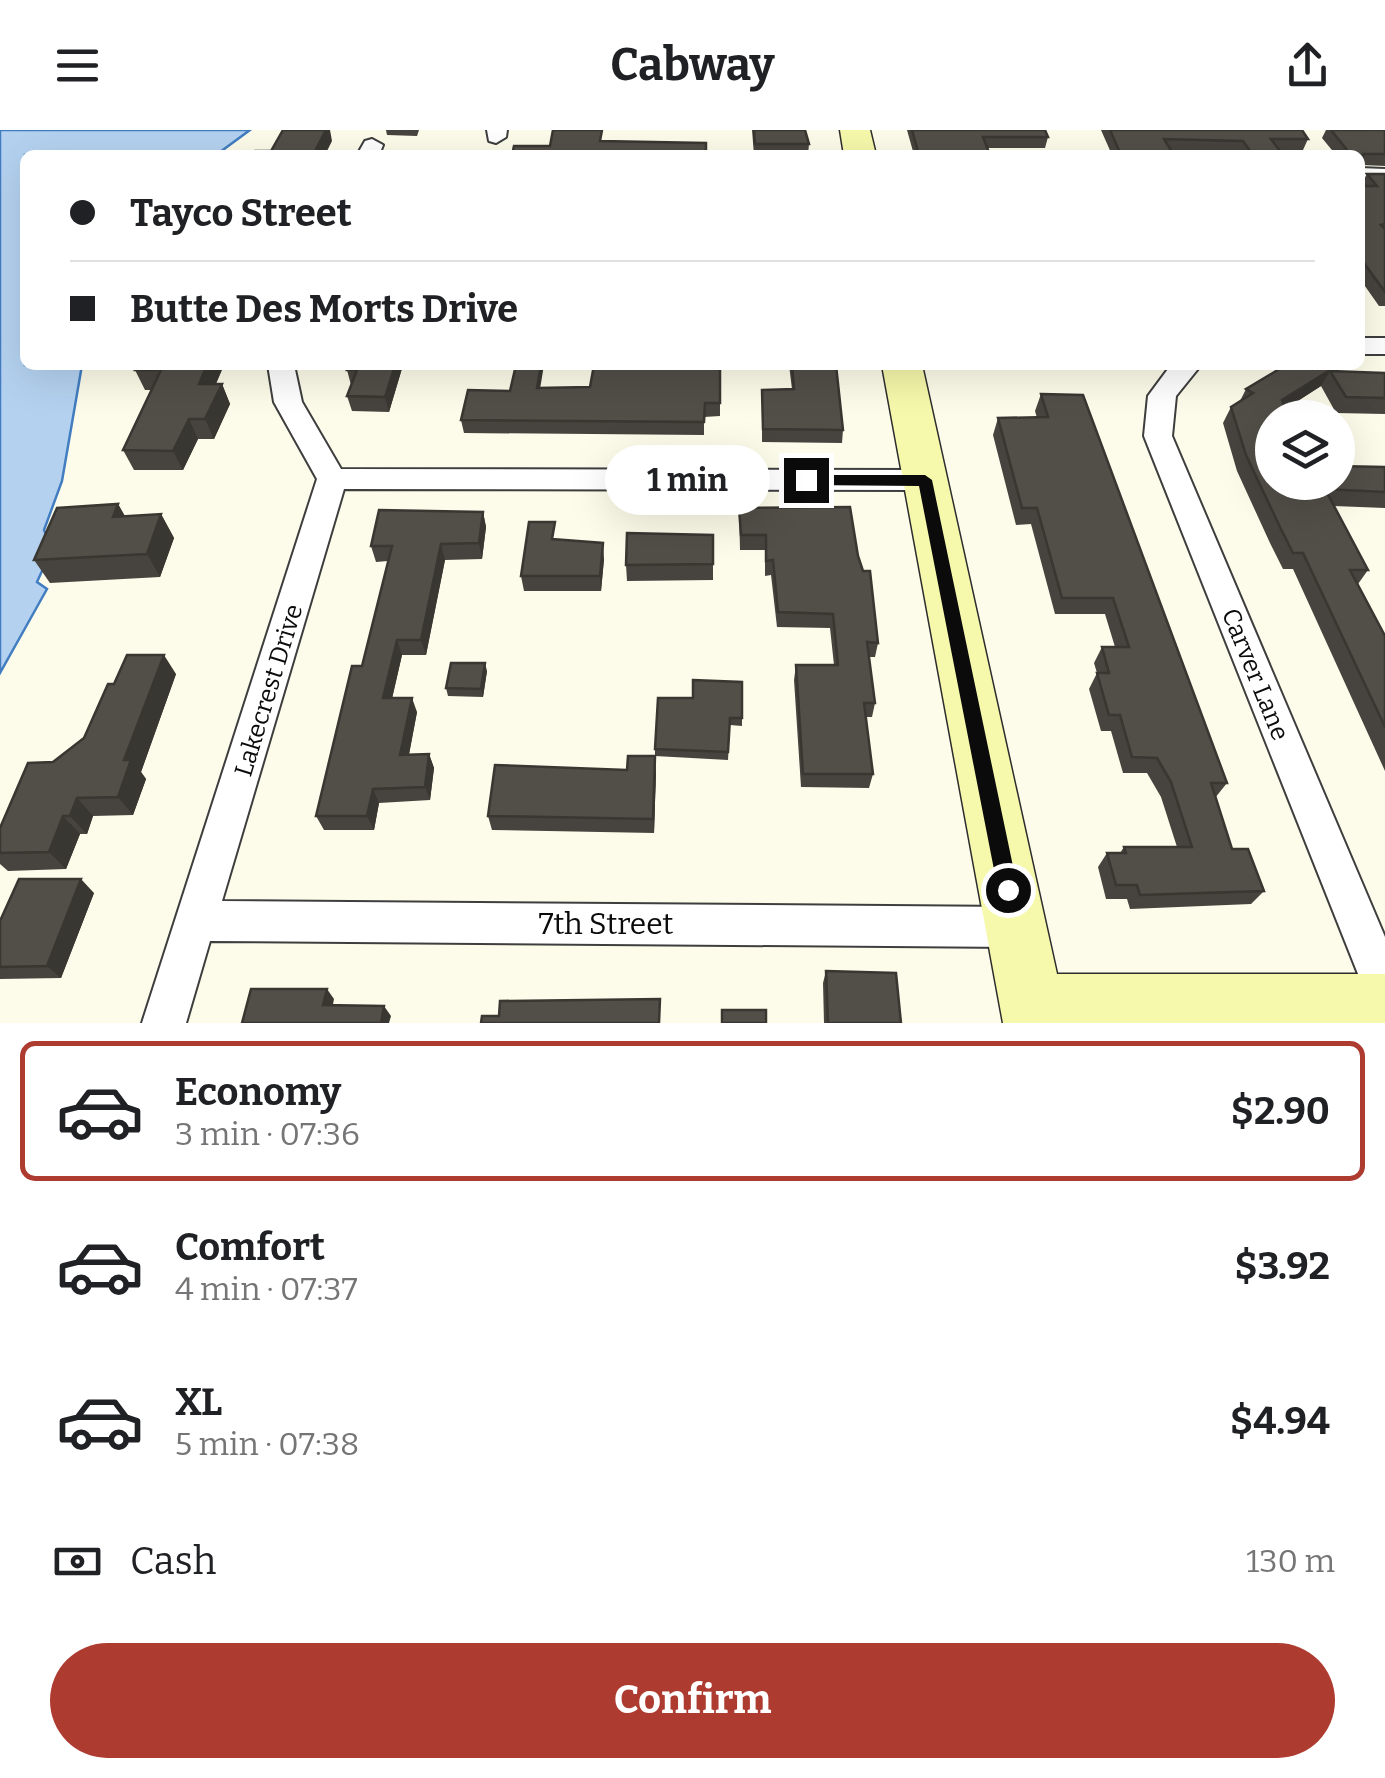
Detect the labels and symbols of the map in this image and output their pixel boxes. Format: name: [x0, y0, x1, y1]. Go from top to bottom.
callout: 1 min: [606, 445, 771, 515]
route end: [784, 458, 829, 503]
street label: Lakecrest Drive: [229, 601, 309, 780]
street label: Carver Lane: [1215, 604, 1295, 745]
route start: [986, 868, 1031, 913]
street label: 7th Street: [539, 906, 674, 942]

